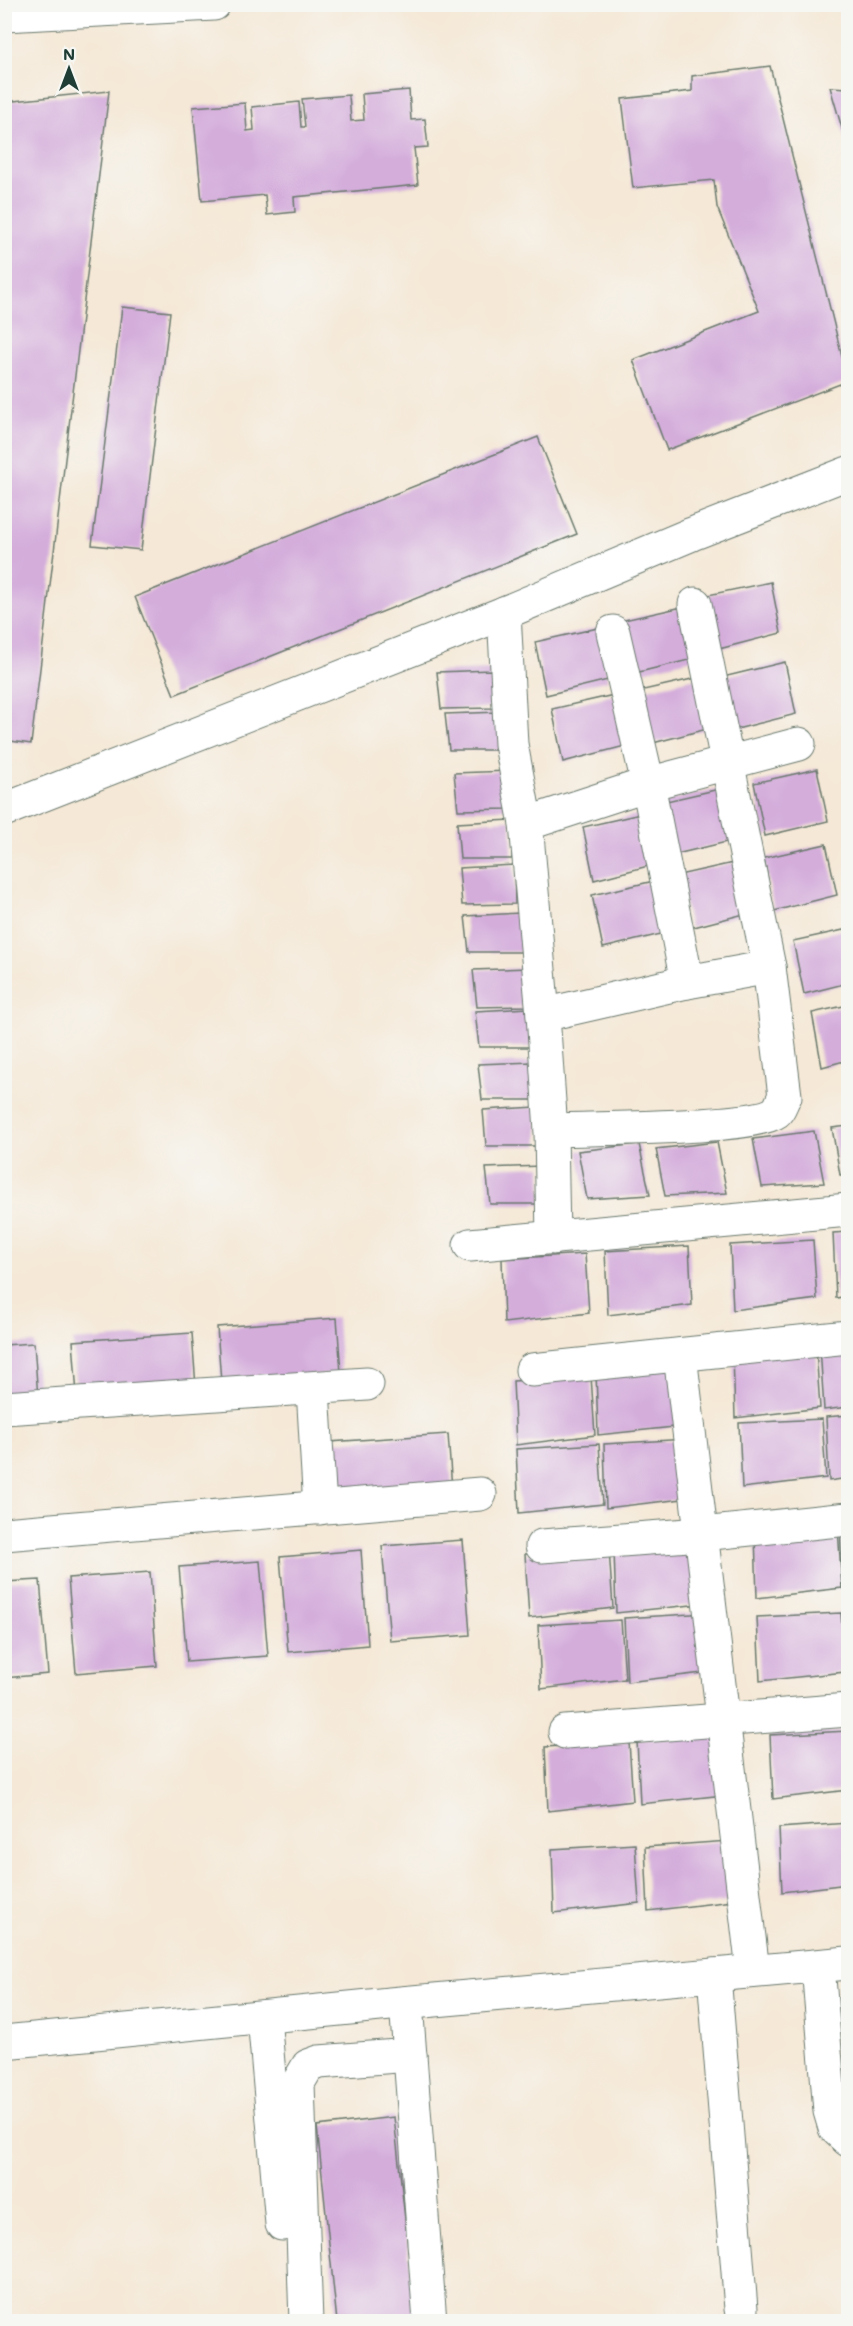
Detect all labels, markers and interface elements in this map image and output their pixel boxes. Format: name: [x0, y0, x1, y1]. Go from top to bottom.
north arrow: [39, 39, 99, 99]
text: N: [63, 43, 75, 64]

